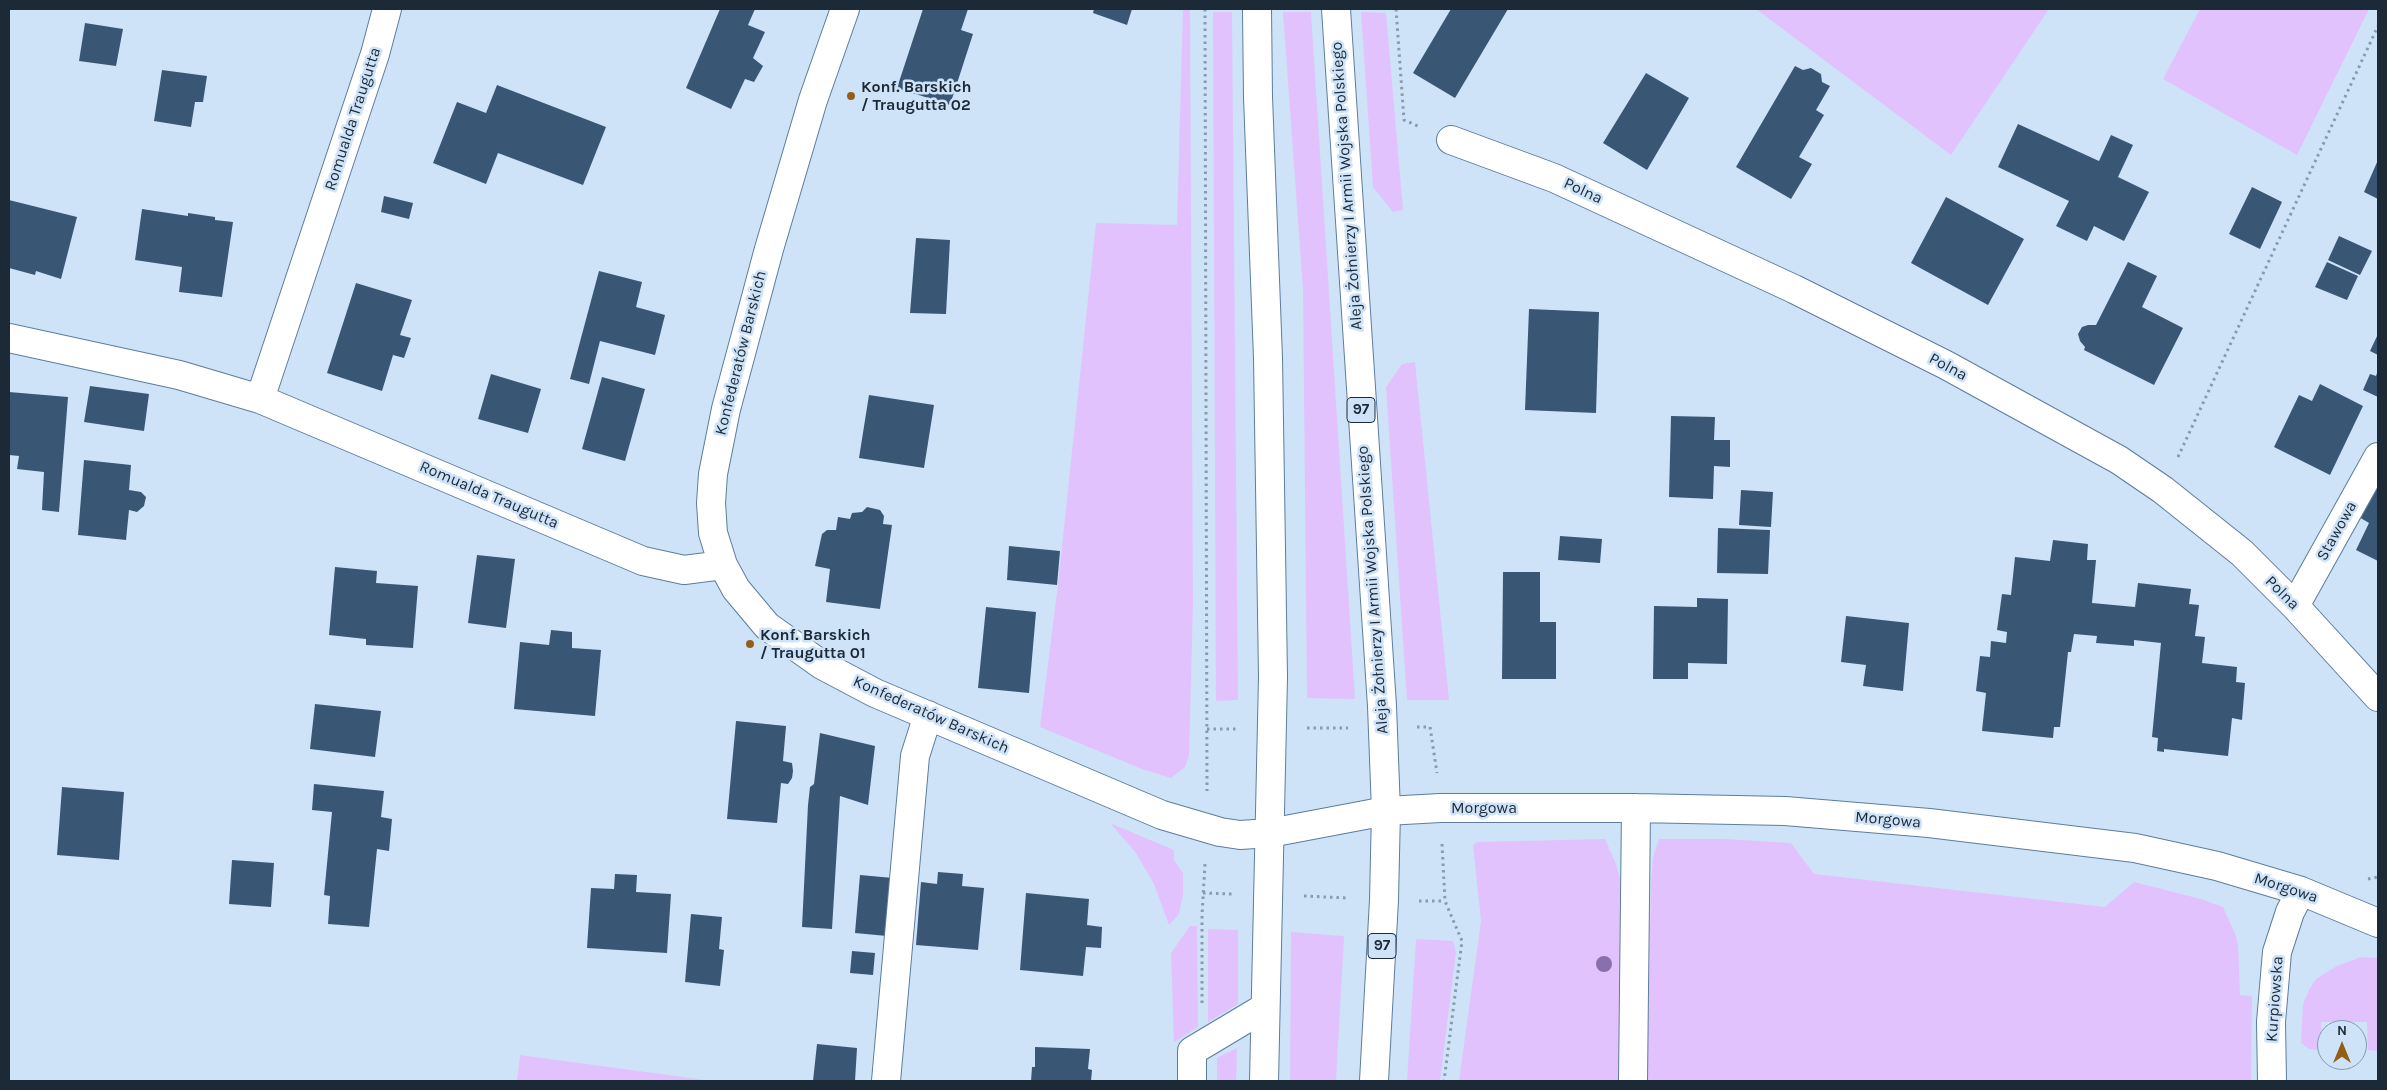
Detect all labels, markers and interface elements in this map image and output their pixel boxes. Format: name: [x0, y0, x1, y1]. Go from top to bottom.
street label: Aleja Żołnierzy I Armii Wojska Polskiego: [1327, 41, 1367, 331]
street label: Romualda Traugutta: [321, 45, 385, 193]
place label: Konf. Barskich / Traugutta 02: [861, 77, 971, 115]
marker: Konf. Barskich / Traugutta 02: [845, 90, 857, 102]
street label: Polna: [1561, 174, 1605, 208]
street label: Konfederatów Barskich: [711, 269, 771, 437]
street label: Polna: [1926, 349, 1970, 385]
road number: 97: [1347, 398, 1375, 422]
street label: Aleja Żołnierzy I Armii Wojska Polskiego: [1353, 445, 1393, 735]
street label: Romualda Traugutta: [417, 457, 561, 533]
street label: Stawowa: [2313, 498, 2361, 564]
street label: Polna: [2261, 572, 2303, 614]
place label: Konf. Barskich / Traugutta 01: [760, 625, 870, 663]
marker: Konf. Barskich / Traugutta 01: [744, 638, 756, 650]
street label: Konfederatów Barskich: [850, 672, 1012, 758]
street label: Morgowa: [1451, 798, 1517, 818]
street label: Morgowa: [1854, 808, 1922, 832]
street label: Morgowa: [2252, 869, 2320, 907]
road number: 97: [1368, 934, 1396, 958]
street label: Kurpiowska: [2262, 955, 2288, 1043]
north arrow: [2317, 1020, 2367, 1070]
text: N: [2337, 1022, 2347, 1039]

